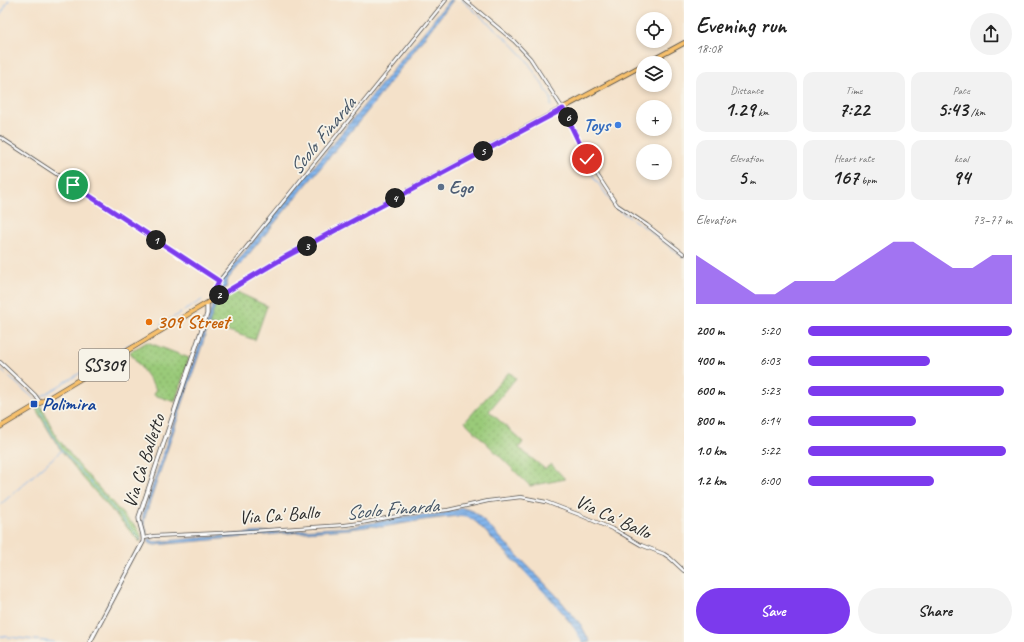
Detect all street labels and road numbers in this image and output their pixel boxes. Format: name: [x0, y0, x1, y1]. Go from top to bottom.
road number: SS309: [79, 349, 129, 381]
street label: Via Cà Balletto: [118, 410, 171, 511]
street label: Via Ca' Ballo: [572, 489, 656, 546]
street label: Via Ca' Ballo: [238, 500, 322, 530]

